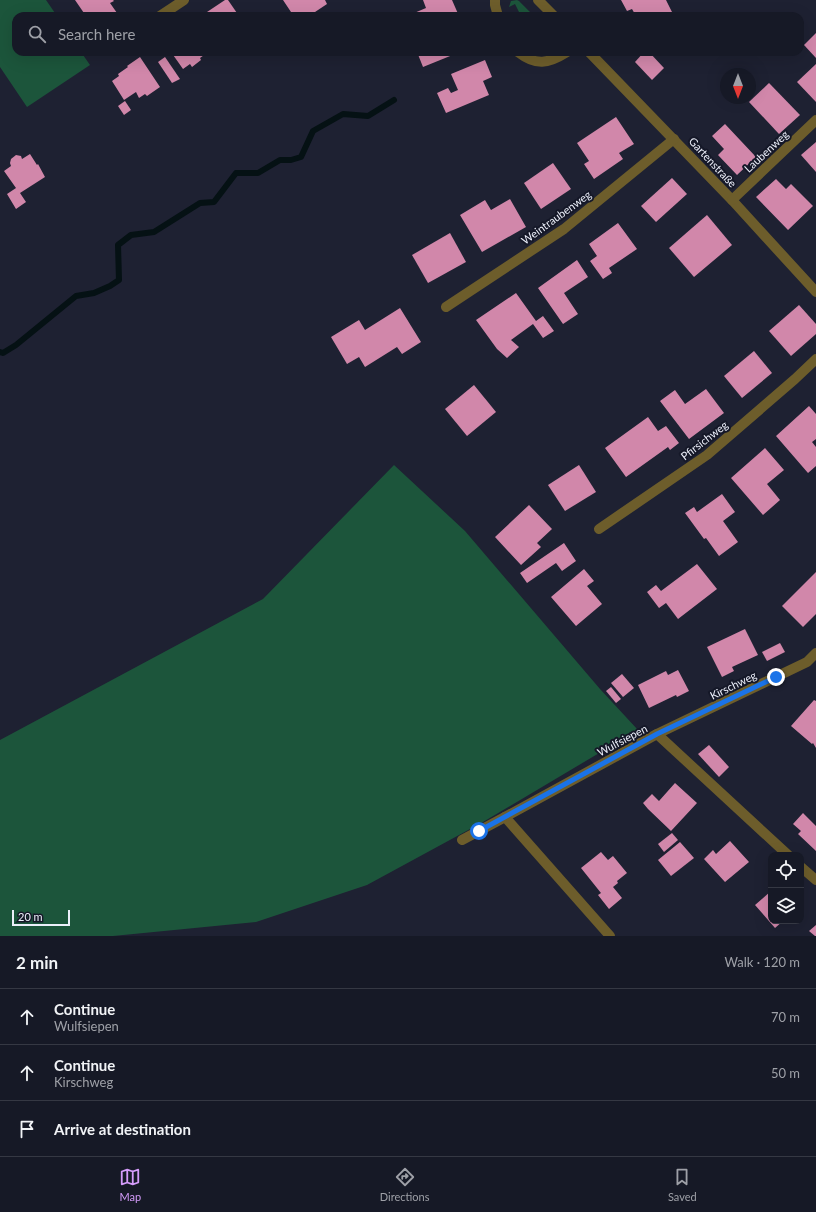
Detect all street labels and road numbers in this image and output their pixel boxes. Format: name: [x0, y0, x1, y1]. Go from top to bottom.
street label: Laubenweg: [741, 127, 791, 175]
street label: Gartenstraße: [687, 134, 740, 190]
street label: Weintraubenweg: [519, 187, 594, 247]
street label: Pfirsichweg: [678, 418, 730, 462]
street label: Kirschweg: [708, 668, 759, 702]
street label: Wulfsiepen: [595, 721, 649, 759]

